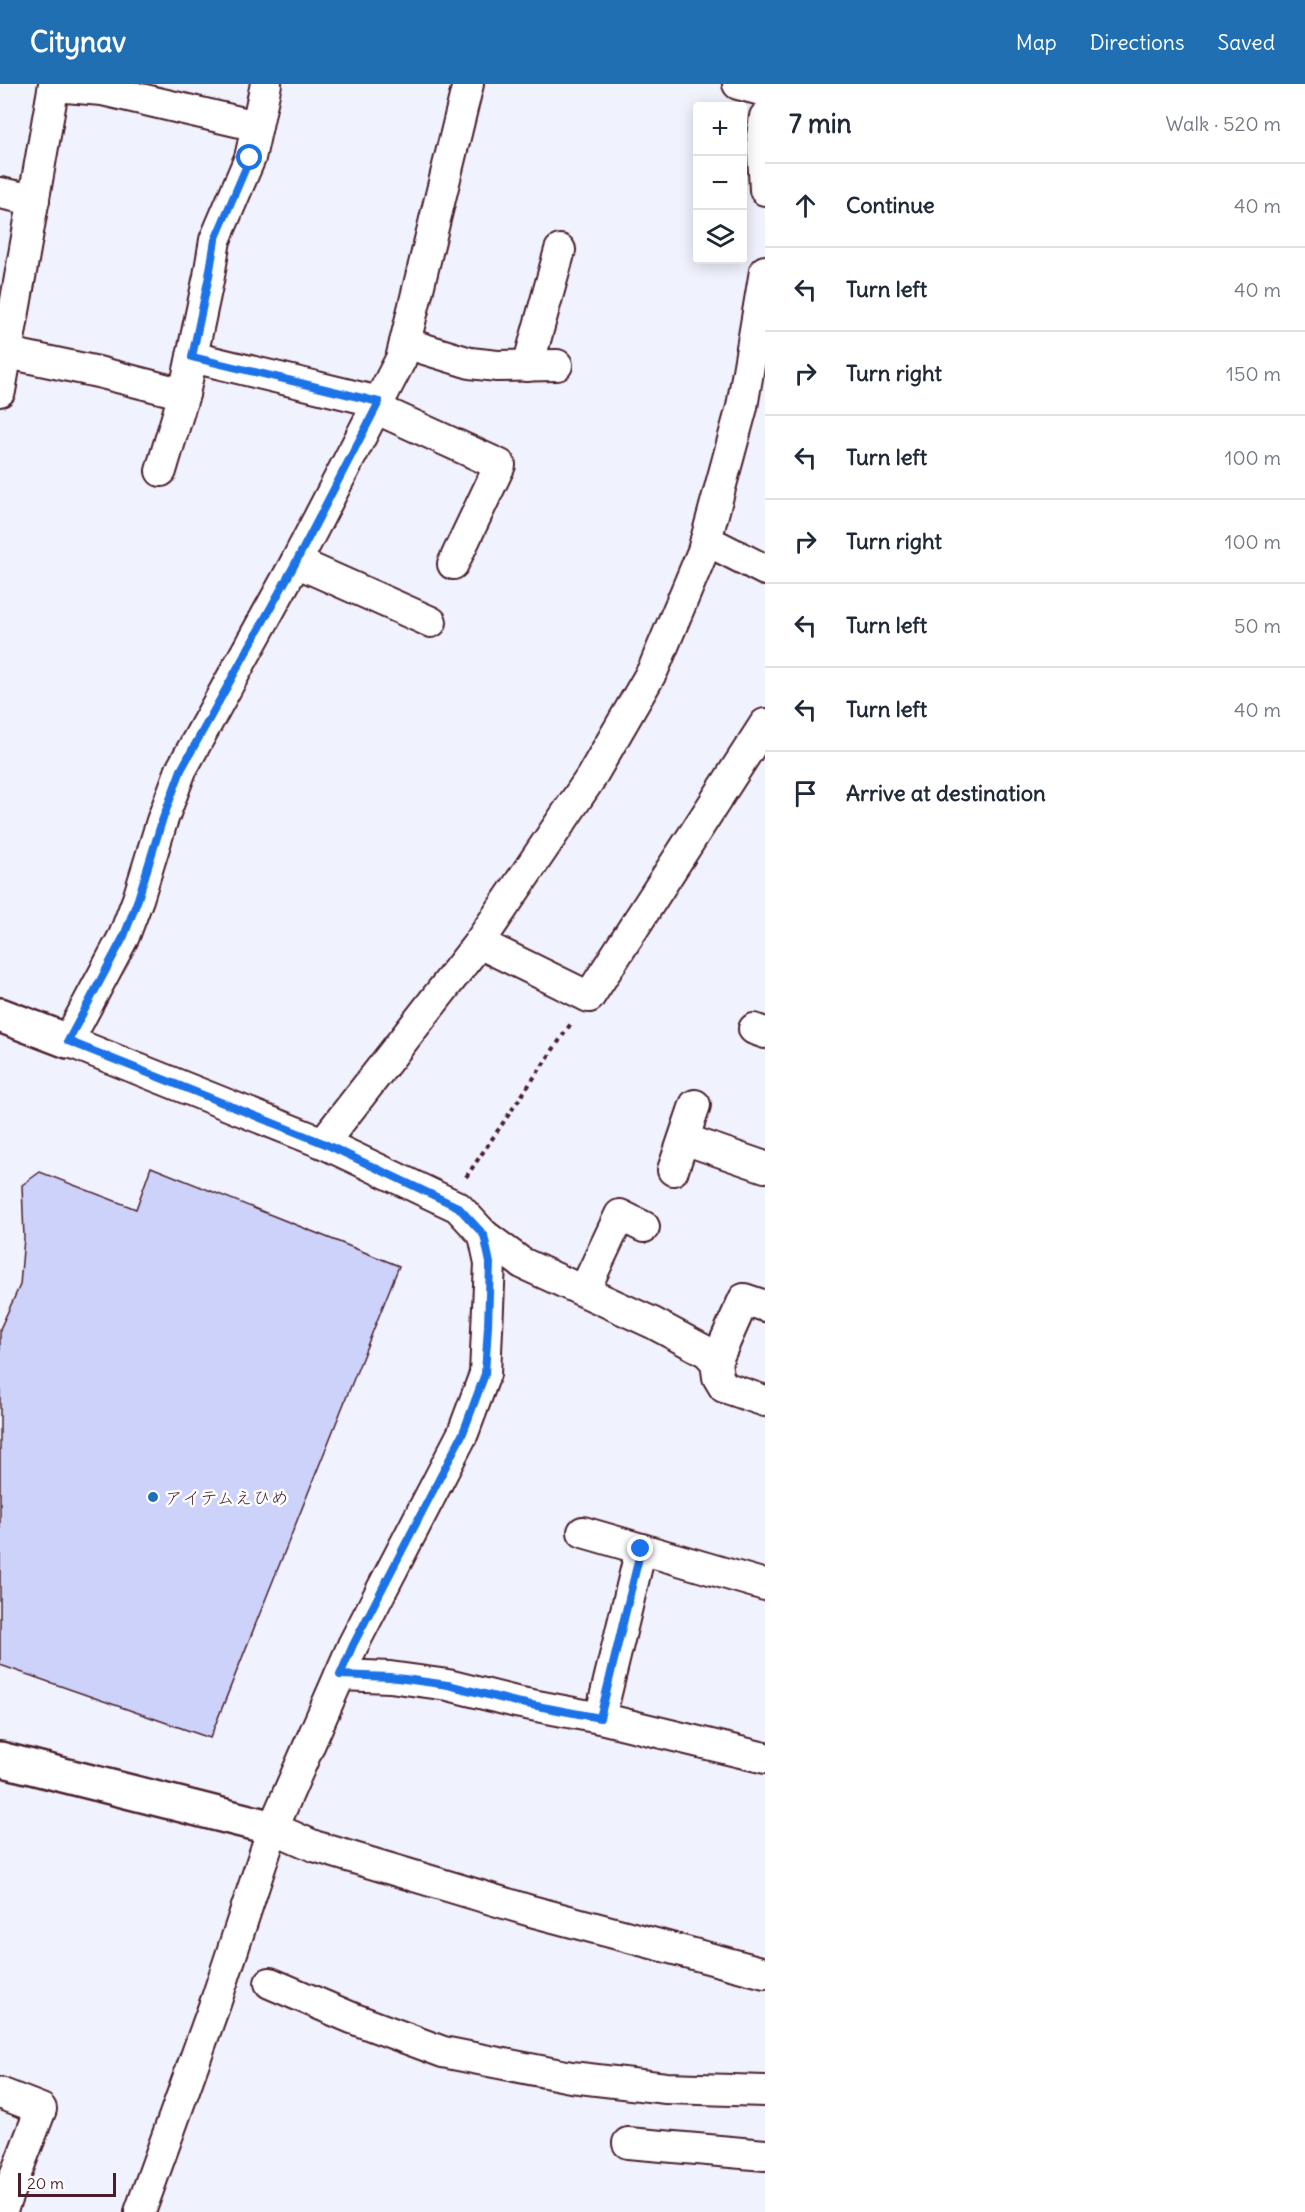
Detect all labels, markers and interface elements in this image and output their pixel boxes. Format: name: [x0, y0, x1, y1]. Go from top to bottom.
text: Citynav: [30, 24, 126, 60]
text: Map: [1016, 29, 1057, 56]
text: Directions: [1090, 29, 1184, 56]
text: Saved: [1217, 29, 1275, 56]
map controls: [693, 102, 747, 264]
button: +: [693, 102, 747, 156]
text: 7 min: [789, 107, 852, 140]
text: Walk · 520 m: [1166, 111, 1281, 136]
route start: [236, 144, 262, 170]
button: −: [693, 156, 747, 210]
icon: ahead: [789, 189, 822, 222]
text: Continue: [846, 191, 935, 219]
text: 40 m: [1234, 193, 1281, 218]
button: layers: [693, 210, 747, 264]
icon: left: [789, 273, 822, 306]
text: Turn left: [846, 275, 927, 303]
text: 40 m: [1234, 277, 1281, 302]
icon: right: [789, 357, 822, 390]
text: Turn right: [846, 359, 942, 387]
text: 150 m: [1226, 361, 1281, 386]
icon: left: [789, 441, 822, 474]
text: Turn left: [846, 443, 927, 471]
text: 100 m: [1224, 445, 1281, 470]
icon: right: [789, 525, 822, 558]
text: Turn right: [846, 527, 942, 555]
text: 100 m: [1224, 529, 1281, 554]
icon: left: [789, 609, 822, 642]
text: Turn left: [846, 611, 927, 639]
text: 50 m: [1234, 613, 1281, 638]
icon: left: [789, 693, 822, 726]
text: Turn left: [846, 695, 927, 723]
text: 40 m: [1234, 697, 1281, 722]
icon: arrive: [789, 777, 822, 810]
text: Arrive at destination: [846, 779, 1046, 807]
place label: アイテムえひめ: [165, 1486, 289, 1509]
marker: アイテムえひめ: [146, 1490, 160, 1504]
route end: [627, 1535, 653, 1561]
scale bar: [18, 2170, 116, 2198]
text: 20 m: [27, 2173, 64, 2193]

